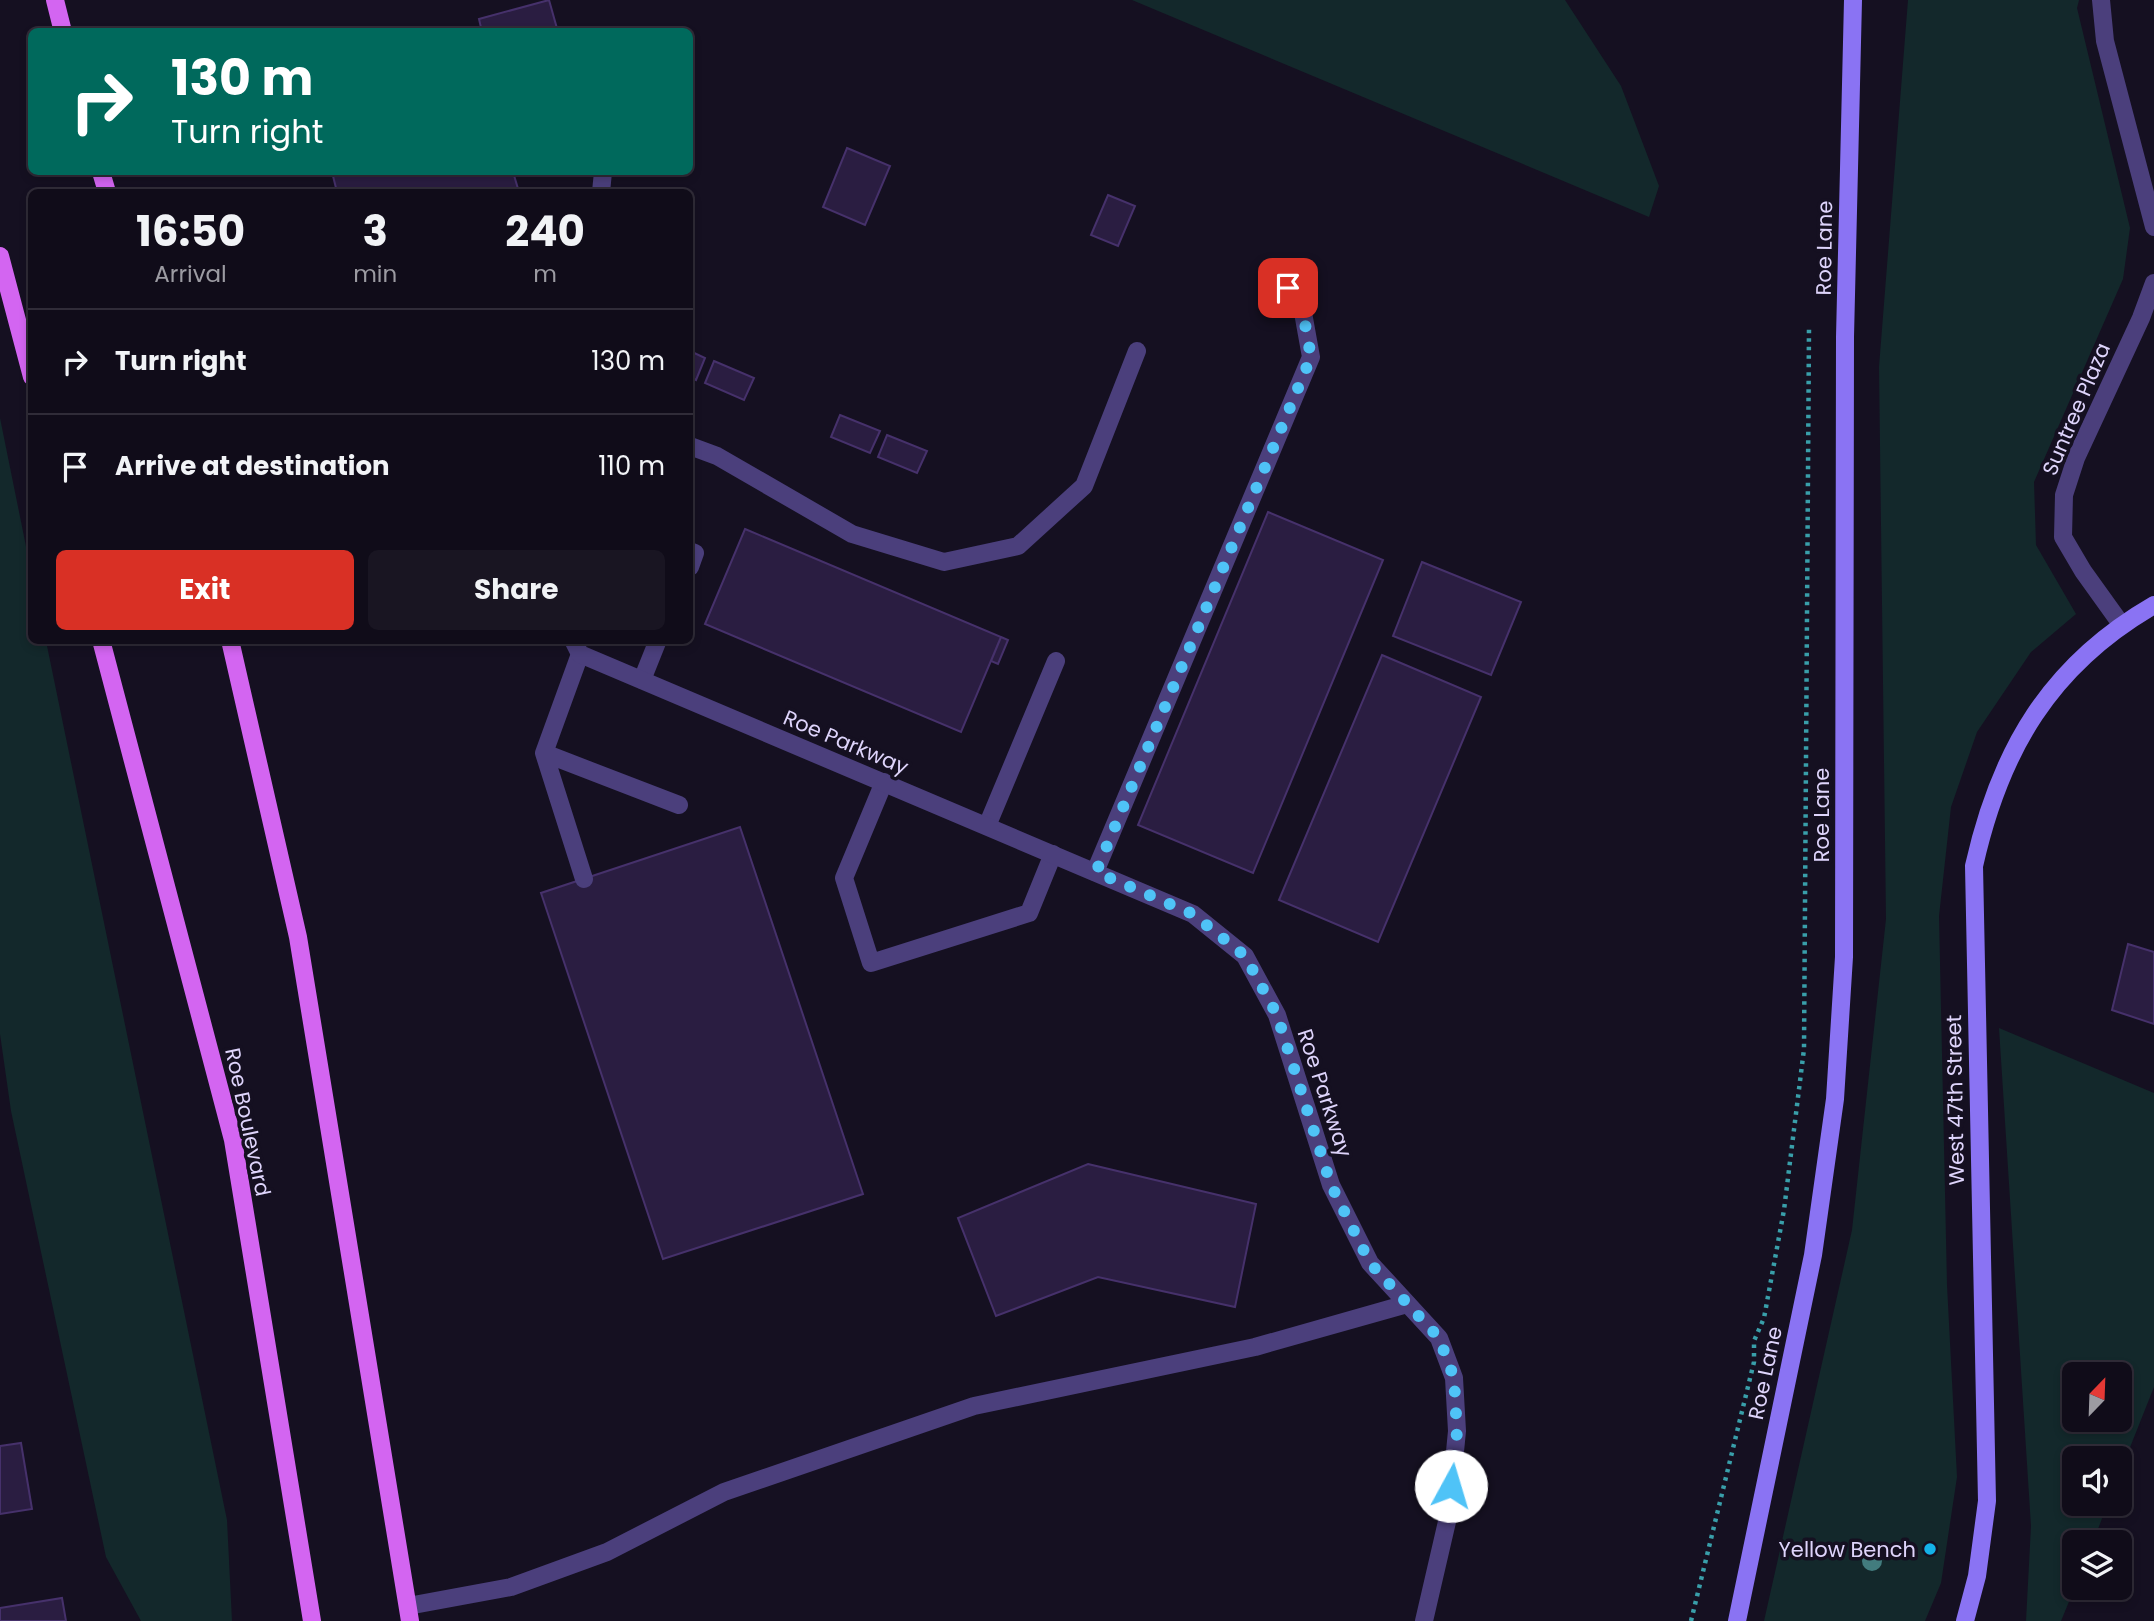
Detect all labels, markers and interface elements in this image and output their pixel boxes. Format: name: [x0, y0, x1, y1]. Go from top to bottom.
text: 130 m: [171, 44, 313, 112]
icon: right: [56, 56, 147, 147]
text: Turn right: [171, 109, 323, 154]
street label: Roe Lane: [1809, 200, 1839, 296]
text: 16:50: [136, 202, 245, 261]
text: 3: [362, 202, 388, 261]
text: 240: [505, 202, 585, 261]
text: Arrival: [154, 258, 227, 290]
text: min: [353, 258, 397, 290]
text: m: [533, 258, 557, 290]
pin: [1258, 258, 1318, 318]
icon: arrive: [1269, 269, 1307, 307]
street label: Suntree Plaza: [2035, 338, 2117, 480]
icon: right: [56, 343, 94, 381]
text: Turn right: [115, 343, 247, 379]
text: 130 m: [591, 343, 665, 379]
icon: arrive: [56, 448, 94, 486]
text: Arrive at destination: [115, 448, 390, 484]
text: 110 m: [598, 448, 665, 484]
button: Exit: [56, 550, 354, 630]
button: Share: [368, 550, 665, 630]
street label: Roe Parkway: [779, 703, 913, 781]
street label: Roe Lane: [1807, 768, 1836, 862]
street label: West 47th Street: [1939, 1014, 1971, 1186]
street label: Roe Parkway: [1291, 1025, 1359, 1161]
street label: Roe Boulevard: [218, 1045, 278, 1199]
street label: Roe Lane: [1741, 1324, 1789, 1422]
north arrow: [2062, 1362, 2132, 1432]
map controls: [2062, 1362, 2132, 1600]
button: sound: [2062, 1446, 2132, 1516]
position arrow: [1414, 1449, 1488, 1523]
button: layers: [2062, 1530, 2132, 1600]
place label: Yellow Bench: [1779, 1535, 1916, 1564]
marker: Yellow Bench: [1922, 1541, 1938, 1557]

